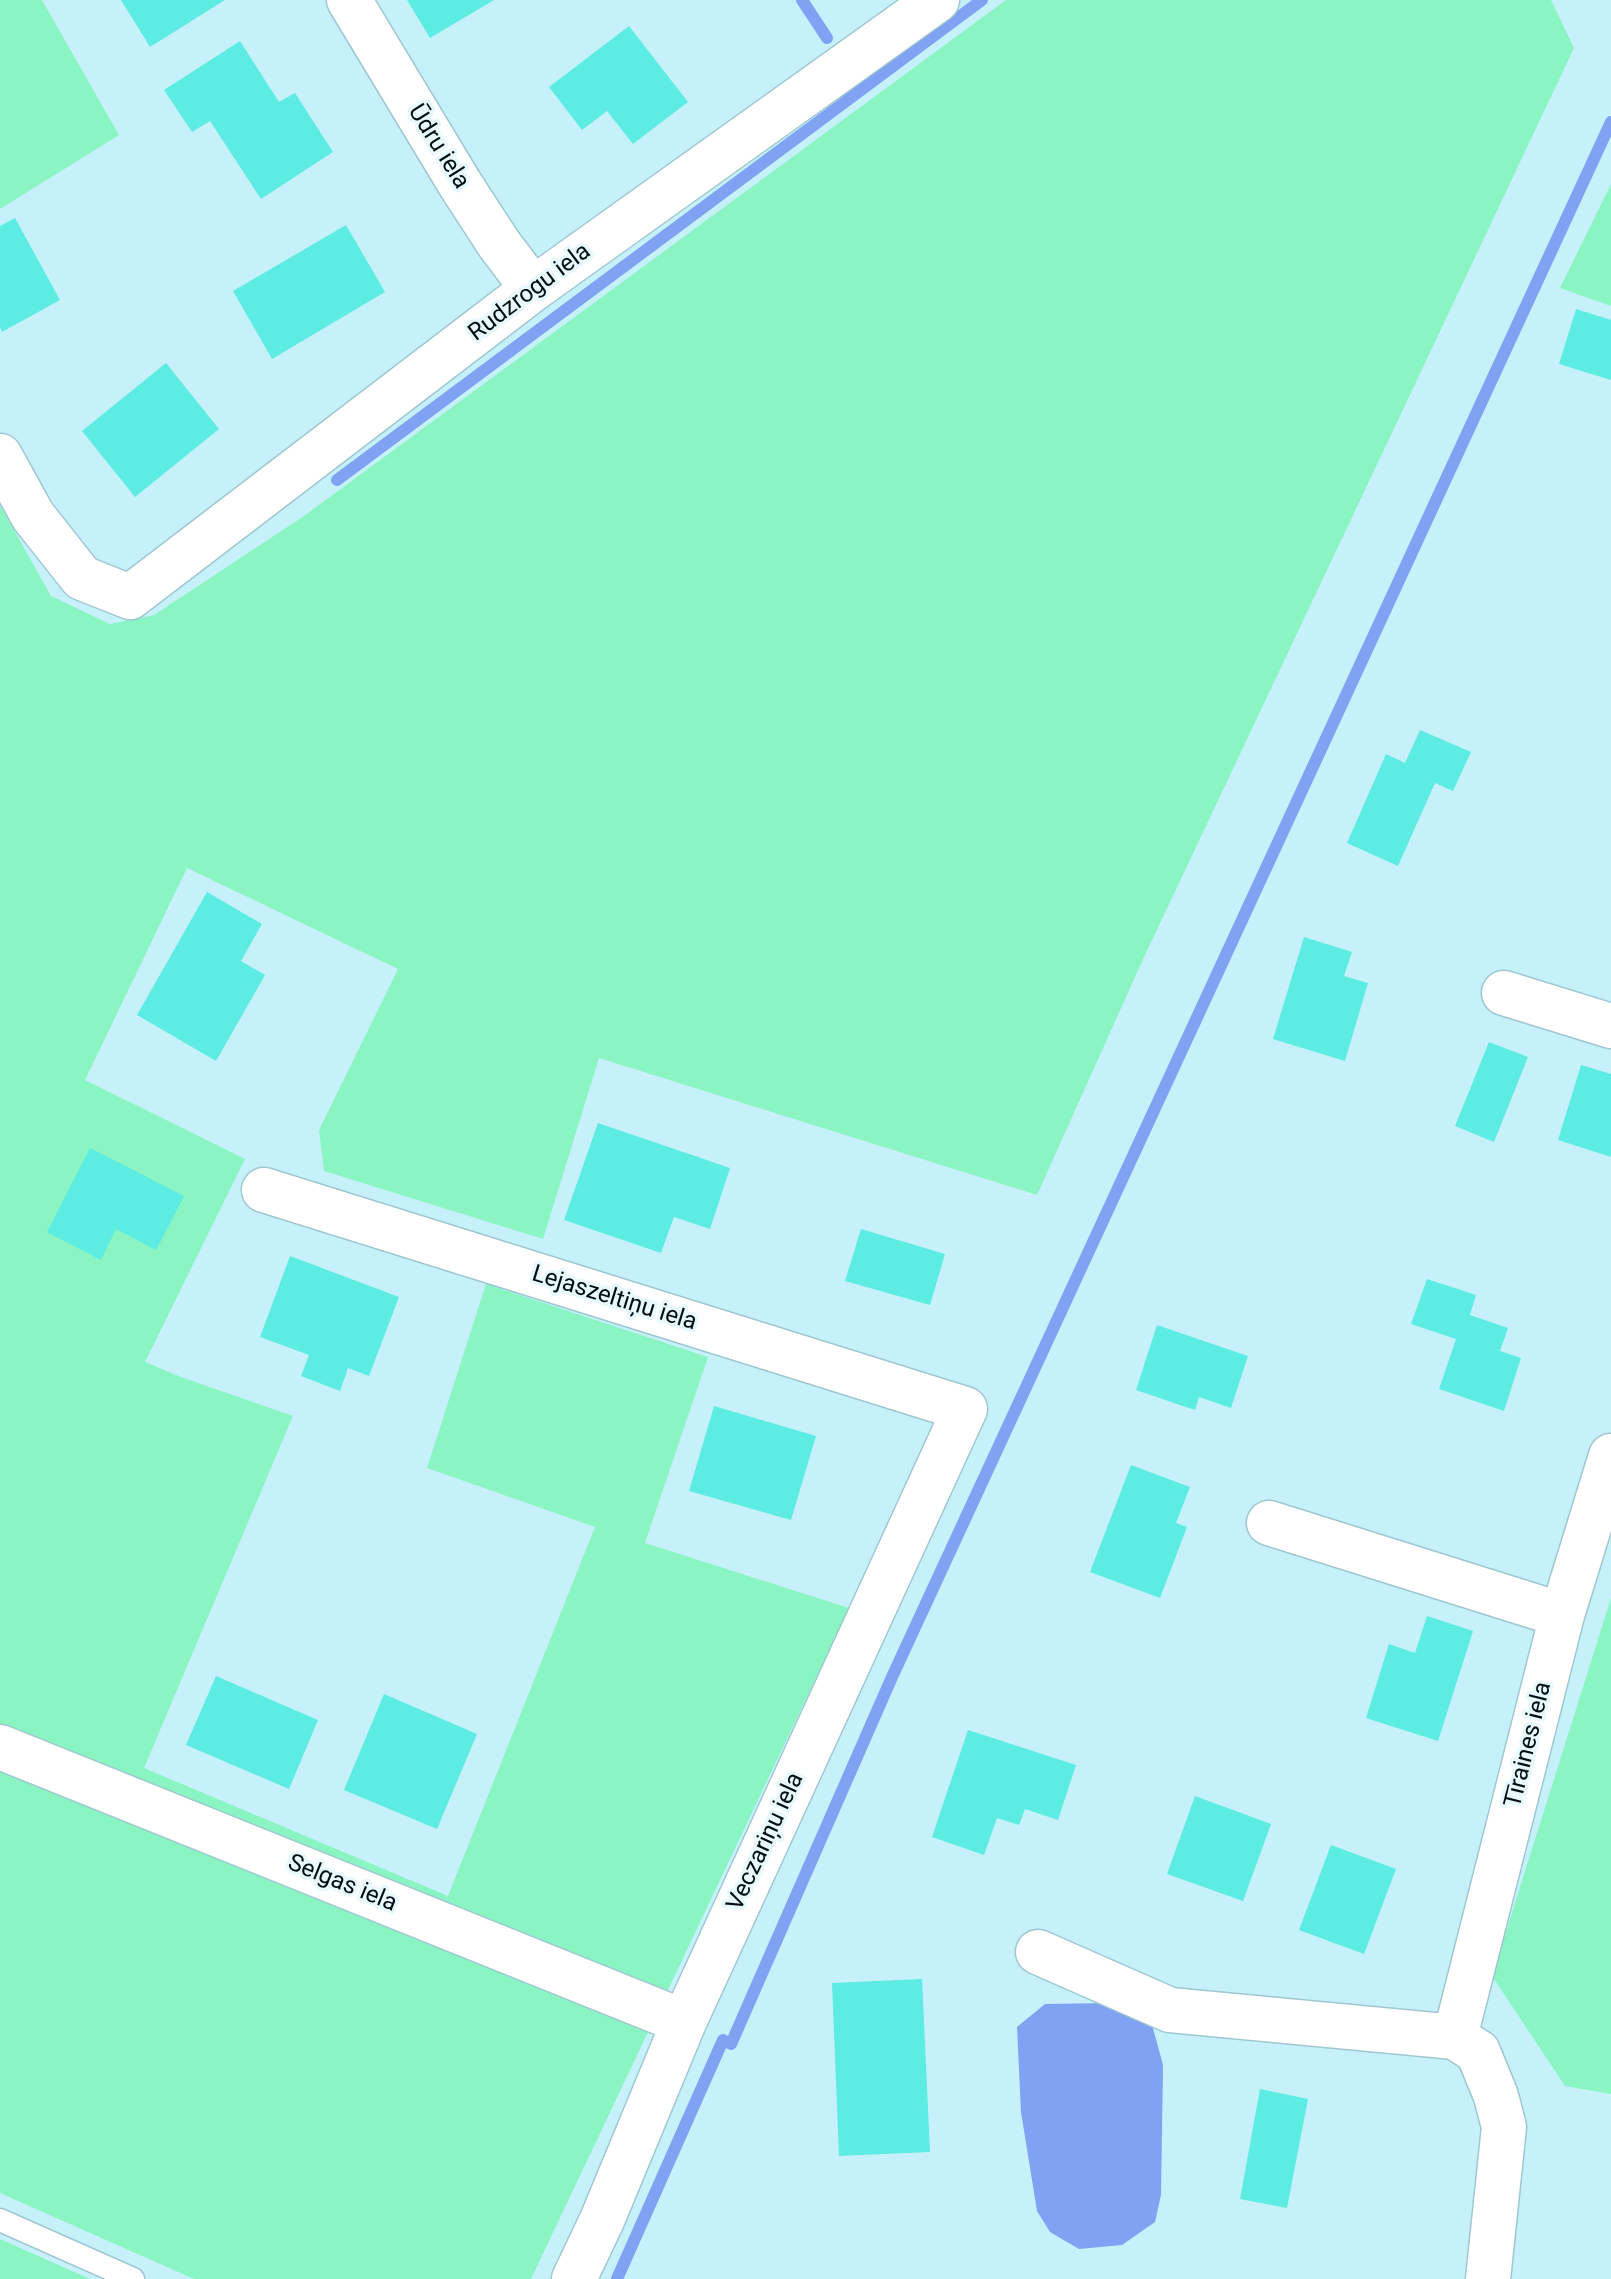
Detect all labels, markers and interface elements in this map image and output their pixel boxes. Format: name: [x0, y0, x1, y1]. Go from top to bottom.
street label: Ūdru iela: [401, 100, 475, 194]
street label: Rudzrogu iela: [463, 238, 597, 348]
street label: Lejaszeltiņu iela: [528, 1260, 700, 1338]
street label: Tīraines iela: [1499, 1679, 1559, 1811]
street label: Veczariņu iela: [721, 1768, 811, 1916]
street label: Selgas iela: [283, 1849, 401, 1919]

